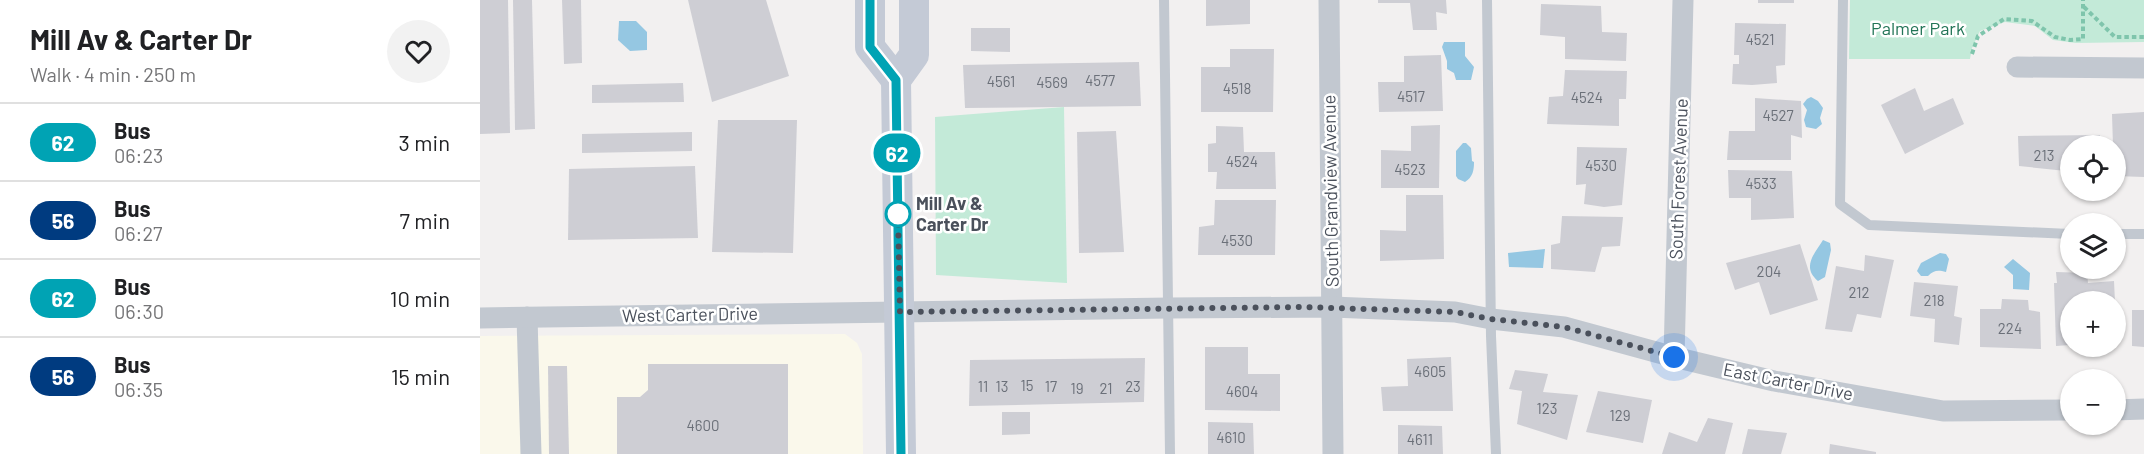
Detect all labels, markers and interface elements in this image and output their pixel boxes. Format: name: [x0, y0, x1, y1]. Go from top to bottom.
park label: Palmer Park: [1871, 17, 1965, 39]
button: heart: [387, 20, 450, 83]
text: Mill Av & Carter Dr: [30, 22, 252, 56]
house number: 4521: [1745, 30, 1775, 48]
text: Walk · 4 min · 250 m: [30, 62, 196, 86]
house number: 4577: [1085, 71, 1115, 89]
house number: 4561: [987, 72, 1015, 90]
house number: 4569: [1036, 73, 1068, 91]
house number: 4518: [1223, 79, 1251, 97]
house number: 4517: [1397, 87, 1425, 105]
house number: 4524: [1571, 88, 1603, 106]
street label: South Grandview Avenue: [1317, 95, 1343, 287]
street label: South Forest Avenue: [1664, 98, 1692, 260]
house number: 4527: [1762, 106, 1794, 124]
text: Bus: [114, 117, 151, 143]
text: 3 min: [399, 129, 450, 155]
text: 62: [51, 130, 75, 155]
line badge: 62: [870, 134, 924, 172]
map controls: [2060, 135, 2126, 435]
button: locate: [2060, 135, 2126, 201]
text: 62: [885, 141, 909, 166]
text: 06:23: [114, 143, 163, 167]
house number: 213: [2034, 146, 2054, 164]
house number: 4524: [1226, 152, 1258, 170]
house number: 4530: [1585, 156, 1617, 174]
house number: 4523: [1394, 160, 1426, 178]
house number: 4533: [1745, 174, 1777, 192]
place label: Mill Av & Carter Dr: [916, 192, 989, 235]
text: Bus: [114, 195, 151, 221]
marker: Mill Av & Carter Dr: [885, 201, 911, 227]
text: 7 min: [400, 207, 450, 233]
text: 56: [52, 208, 74, 233]
button: layers: [2060, 213, 2126, 279]
text: 06:27: [114, 221, 163, 245]
house number: 4530: [1221, 231, 1253, 249]
house number: 204: [1757, 262, 1781, 280]
text: Bus: [114, 273, 151, 299]
house number: 212: [1848, 283, 1870, 301]
text: 10 min: [390, 285, 450, 311]
text: 62: [51, 286, 75, 311]
house number: 218: [1924, 291, 1944, 309]
button: +: [2060, 291, 2126, 357]
text: 06:30: [114, 299, 164, 323]
street label: West Carter Drive: [622, 302, 758, 326]
house number: 224: [1998, 319, 2022, 337]
your location: [1659, 342, 1689, 372]
text: Bus: [114, 351, 151, 377]
street label: East Carter Drive: [1721, 358, 1855, 404]
house number: 4605: [1414, 362, 1446, 380]
text: 15 min: [391, 363, 450, 389]
text: 56: [52, 364, 74, 389]
button: −: [2060, 369, 2126, 435]
house number: 15: [1021, 376, 1033, 394]
text: 06:35: [114, 377, 163, 401]
house number: 11: [978, 377, 988, 395]
house number: 13: [996, 377, 1008, 395]
house number: 17: [1045, 377, 1057, 395]
house number: 23: [1125, 377, 1141, 395]
house number: 19: [1070, 379, 1084, 397]
house number: 21: [1099, 379, 1113, 397]
house number: 4604: [1226, 382, 1258, 400]
house number: 123: [1537, 399, 1557, 417]
house number: 129: [1609, 406, 1631, 424]
house number: 4600: [687, 416, 719, 434]
house number: 4610: [1216, 428, 1246, 446]
house number: 4611: [1407, 430, 1433, 448]

